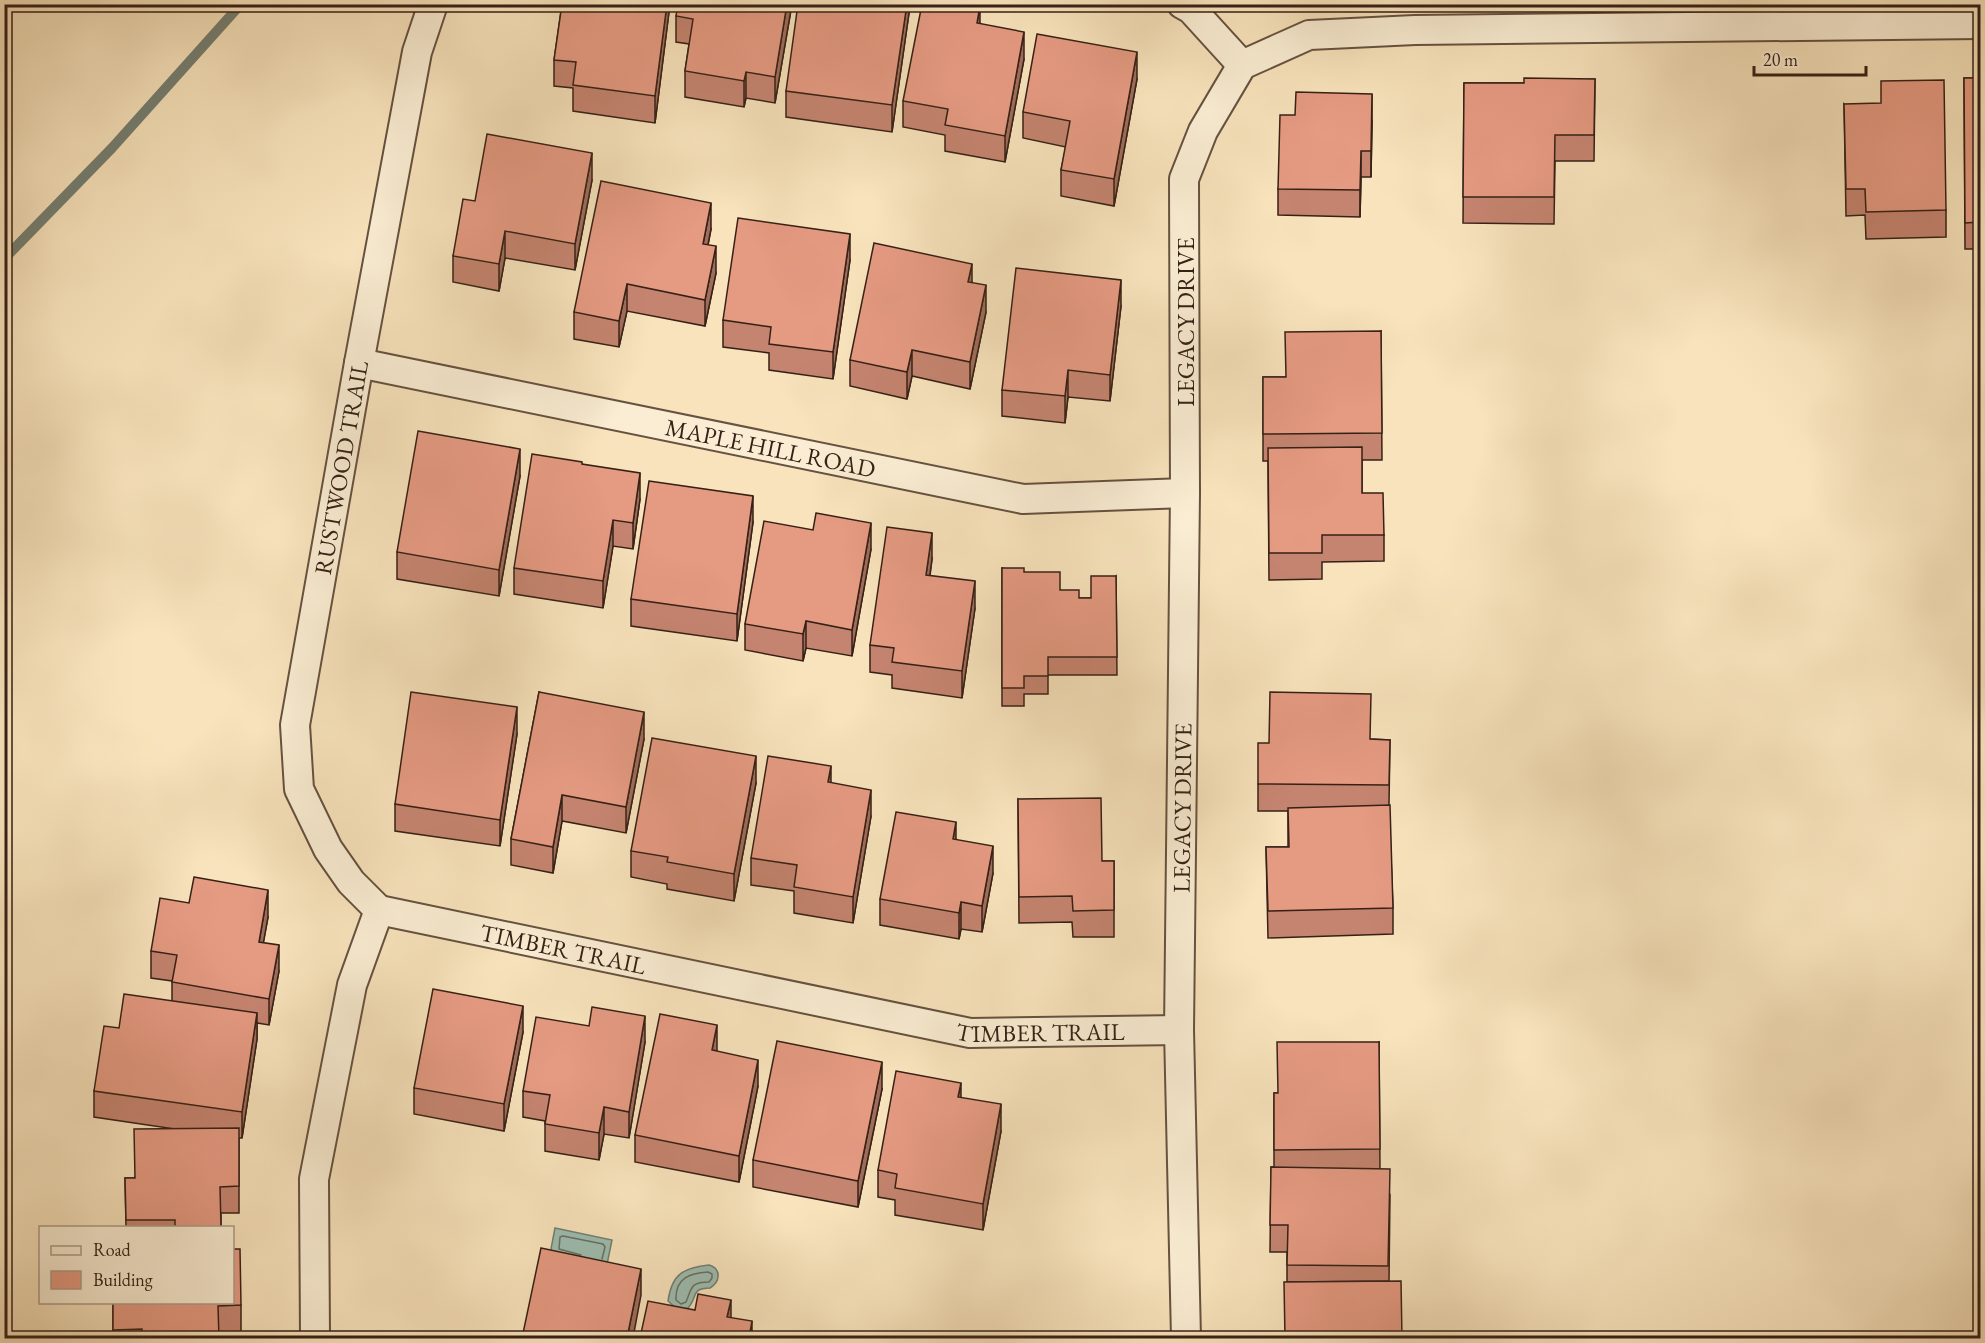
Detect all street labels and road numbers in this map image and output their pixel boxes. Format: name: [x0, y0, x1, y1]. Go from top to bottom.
street label: LEGACY DRIVE: [1170, 237, 1201, 407]
street label: RUSTWOOD TRAIL: [306, 358, 375, 577]
street label: MAPLE HILL ROAD: [663, 411, 878, 484]
street label: LEGACY DRIVE: [1165, 723, 1198, 893]
street label: TIMBER TRAIL: [477, 916, 649, 981]
street label: TIMBER TRAIL: [953, 1015, 1125, 1049]

